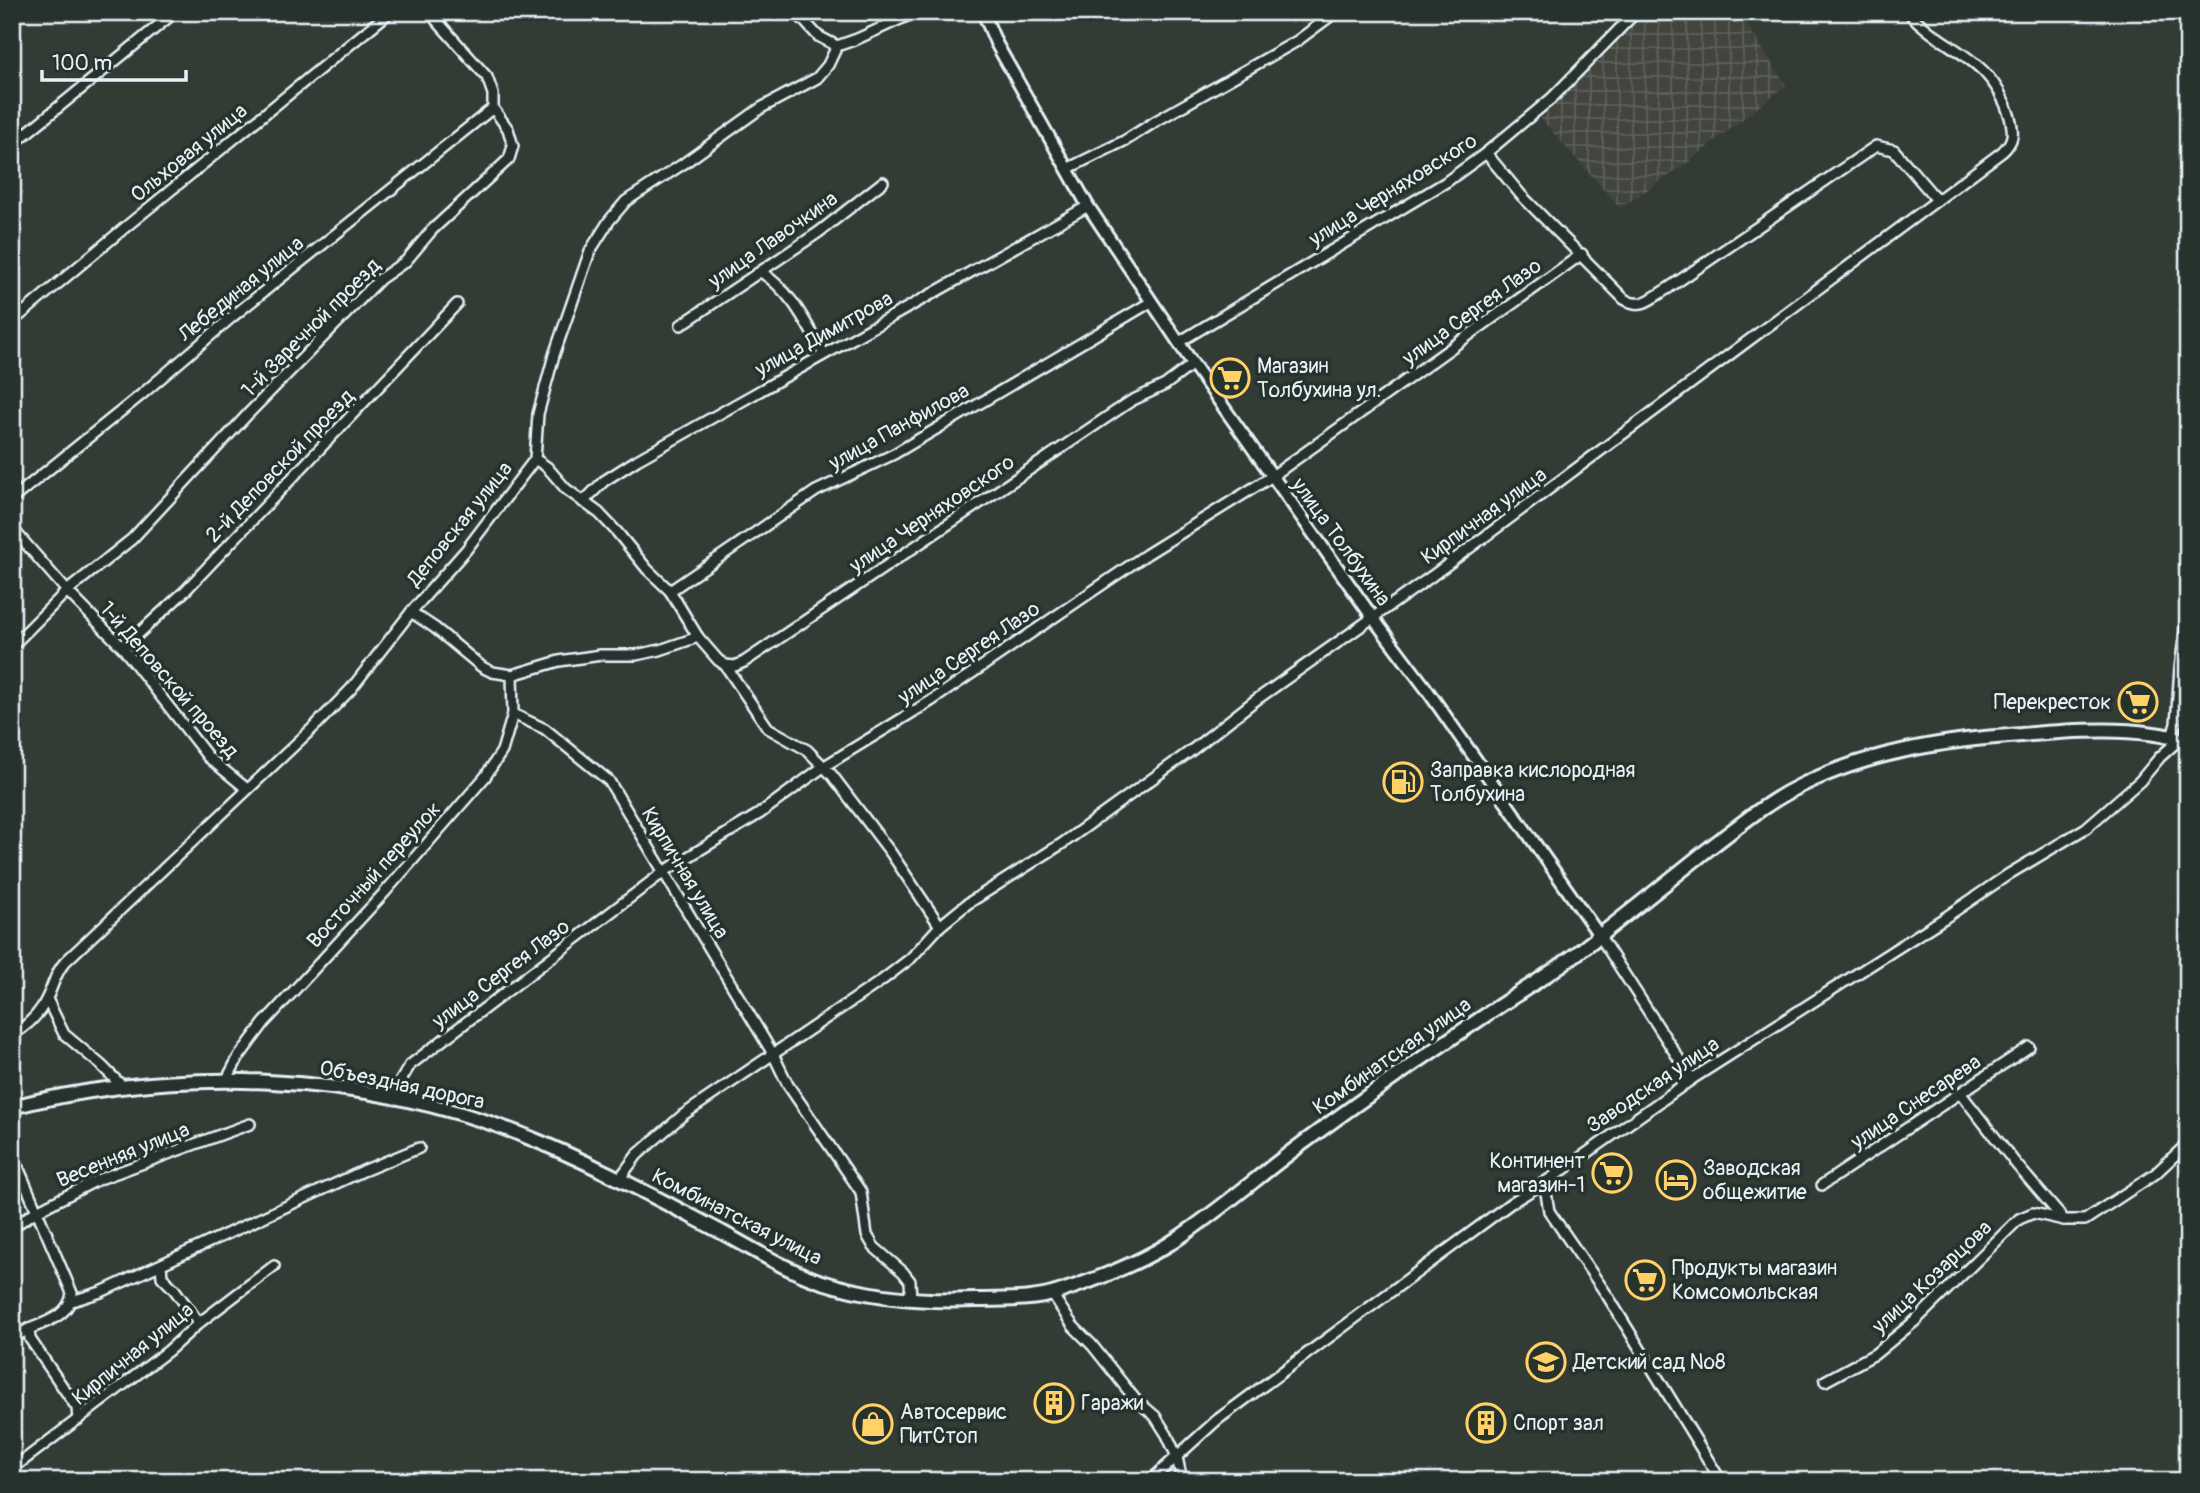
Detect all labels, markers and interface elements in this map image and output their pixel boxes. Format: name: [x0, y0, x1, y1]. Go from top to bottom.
scale bar: [42, 38, 186, 82]
text: 100 m: [52, 50, 112, 77]
street label: Ольховая улица: [125, 98, 253, 208]
street label: улица Черняховского: [1303, 127, 1482, 253]
street label: улица Лавочкина: [702, 185, 843, 295]
street label: Лебединая улица: [172, 230, 309, 349]
street label: 1-й Заречной проезд: [236, 252, 387, 403]
street label: улица Сергея Лазо: [1396, 252, 1547, 372]
street label: улица Димитрова: [749, 285, 898, 384]
place label: Магазин Толбухина ул.: [1257, 353, 1381, 404]
supermarket icon: Магазин Толбухина ул.: [1209, 357, 1251, 399]
street label: улица Панфилова: [823, 377, 974, 477]
street label: 2-й Деповской проезд: [200, 383, 360, 548]
street label: улица Черняховского: [843, 449, 1020, 580]
street label: Деповская улица: [401, 456, 519, 593]
street label: Кирпичная улица: [1416, 461, 1552, 571]
street label: улица Толбухина: [1285, 472, 1397, 611]
street label: улица Сергея Лазо: [892, 595, 1045, 711]
street label: 1-й Деповской проезд: [93, 596, 245, 764]
supermarket icon: Перекресток: [2117, 681, 2159, 723]
place label: Перекресток: [1994, 689, 2111, 716]
place label: Заправка кислородная Толбухина: [1430, 757, 1635, 808]
fuel station icon: Заправка кислородная Толбухина: [1382, 761, 1424, 803]
street label: Восточный переулок: [301, 796, 447, 954]
street label: Кирпичная улица: [635, 802, 735, 944]
street label: улица Сергея Лазо: [426, 913, 575, 1035]
street label: Комбинатская улица: [1308, 991, 1476, 1121]
street label: Заводская улица: [1581, 1031, 1725, 1139]
street label: улица Снесарева: [1845, 1048, 1986, 1156]
street label: Объездная дорога: [317, 1054, 487, 1116]
street label: Весенняя улица: [53, 1116, 193, 1194]
place label: Континент магазин-1: [1489, 1148, 1585, 1199]
supermarket icon: Континент магазин-1: [1591, 1152, 1633, 1194]
place label: Заводская общежитие: [1703, 1155, 1807, 1206]
hotel icon: Заводская общежитие: [1655, 1159, 1697, 1201]
street label: Комбинатская улица: [647, 1162, 827, 1272]
street label: улица Козарцова: [1866, 1214, 1998, 1340]
place label: Продукты магазин Комсомольская: [1672, 1255, 1837, 1306]
supermarket icon: Продукты магазин Комсомольская: [1624, 1259, 1666, 1301]
street label: Кирпичная улица: [67, 1297, 199, 1411]
school or university icon: Детский сад №8: [1525, 1341, 1567, 1383]
place label: Детский сад №8: [1572, 1349, 1726, 1376]
building icon: Гаражи: [1033, 1382, 1075, 1424]
place label: Гаражи: [1081, 1390, 1143, 1417]
place label: Автосервис ПитСтоп: [900, 1399, 1007, 1450]
building icon: Спорт зал: [1465, 1402, 1507, 1444]
shop icon: Автосервис ПитСтоп: [852, 1403, 894, 1445]
place label: Спорт зал: [1513, 1410, 1604, 1437]

